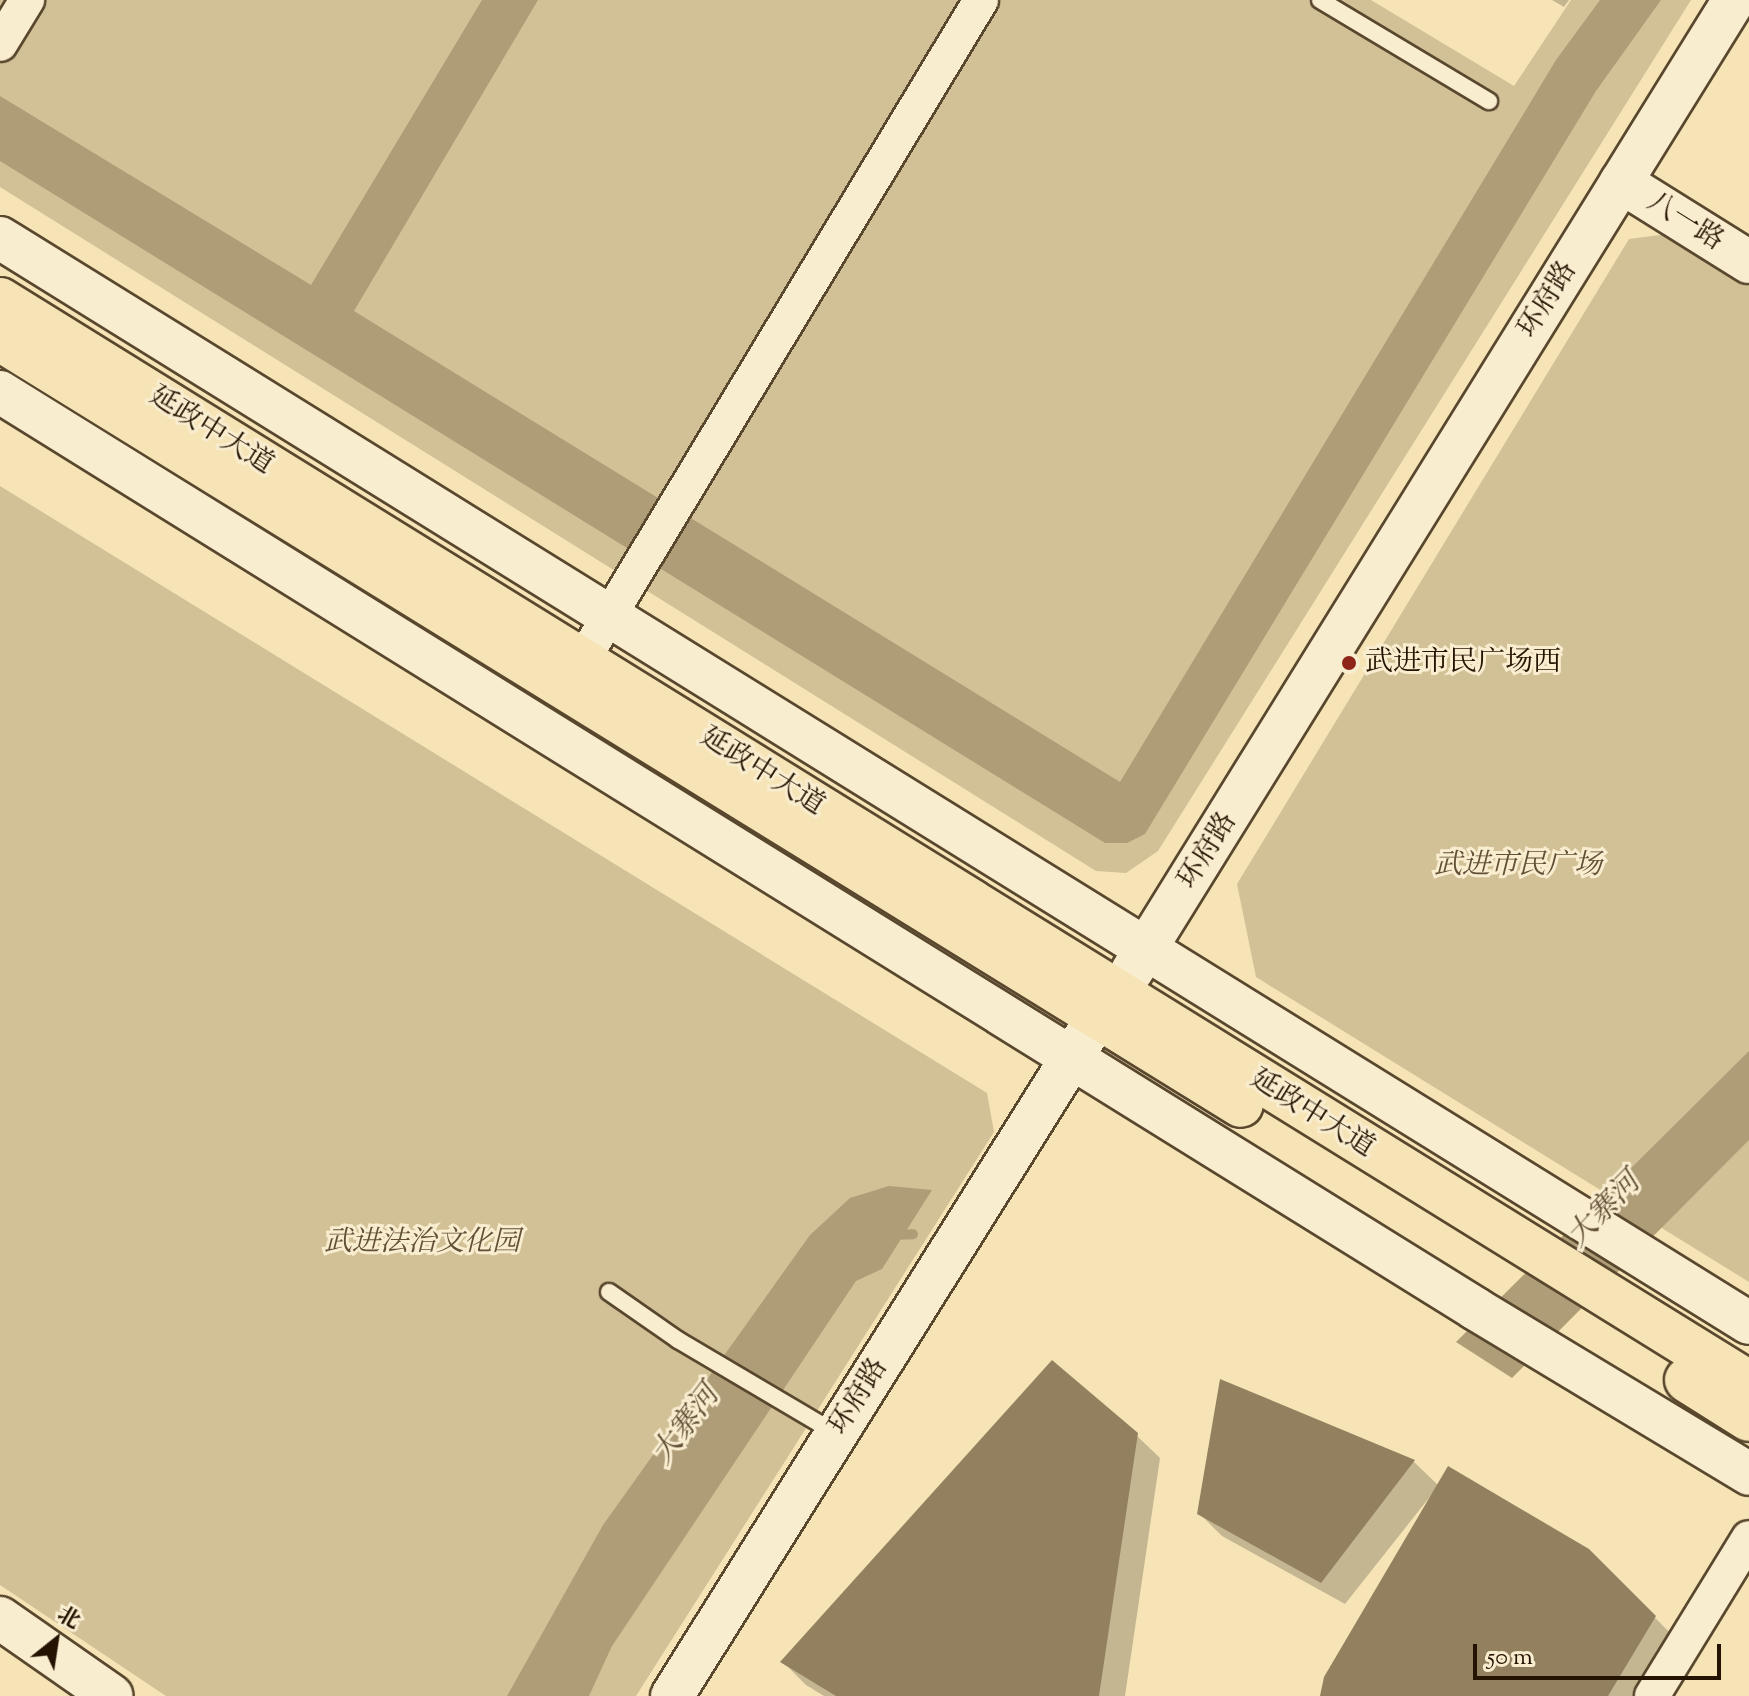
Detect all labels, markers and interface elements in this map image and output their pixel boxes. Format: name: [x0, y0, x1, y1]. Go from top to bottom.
street label: 八一路: [1640, 185, 1730, 259]
street label: 环府路: [1511, 255, 1585, 345]
street label: 延政中大道: [143, 380, 279, 482]
place label: 武进市民广场西: [1365, 646, 1561, 680]
marker: 武进市民广场西: [1340, 654, 1358, 672]
street label: 延政中大道: [694, 721, 830, 823]
street label: 环府路: [1171, 806, 1245, 896]
park label: 武进市民广场: [1434, 849, 1602, 883]
street label: 延政中大道: [1244, 1063, 1380, 1165]
water label: 大寨河: [1561, 1166, 1649, 1256]
park label: 武进法治文化园: [324, 1226, 520, 1260]
street label: 环府路: [822, 1352, 896, 1442]
water label: 大寨河: [646, 1379, 728, 1473]
north arrow: [16, 1600, 96, 1680]
text: 北: [50, 1600, 86, 1639]
scale bar: [1477, 1628, 1725, 1678]
text: 50 m: [1487, 1641, 1533, 1675]

